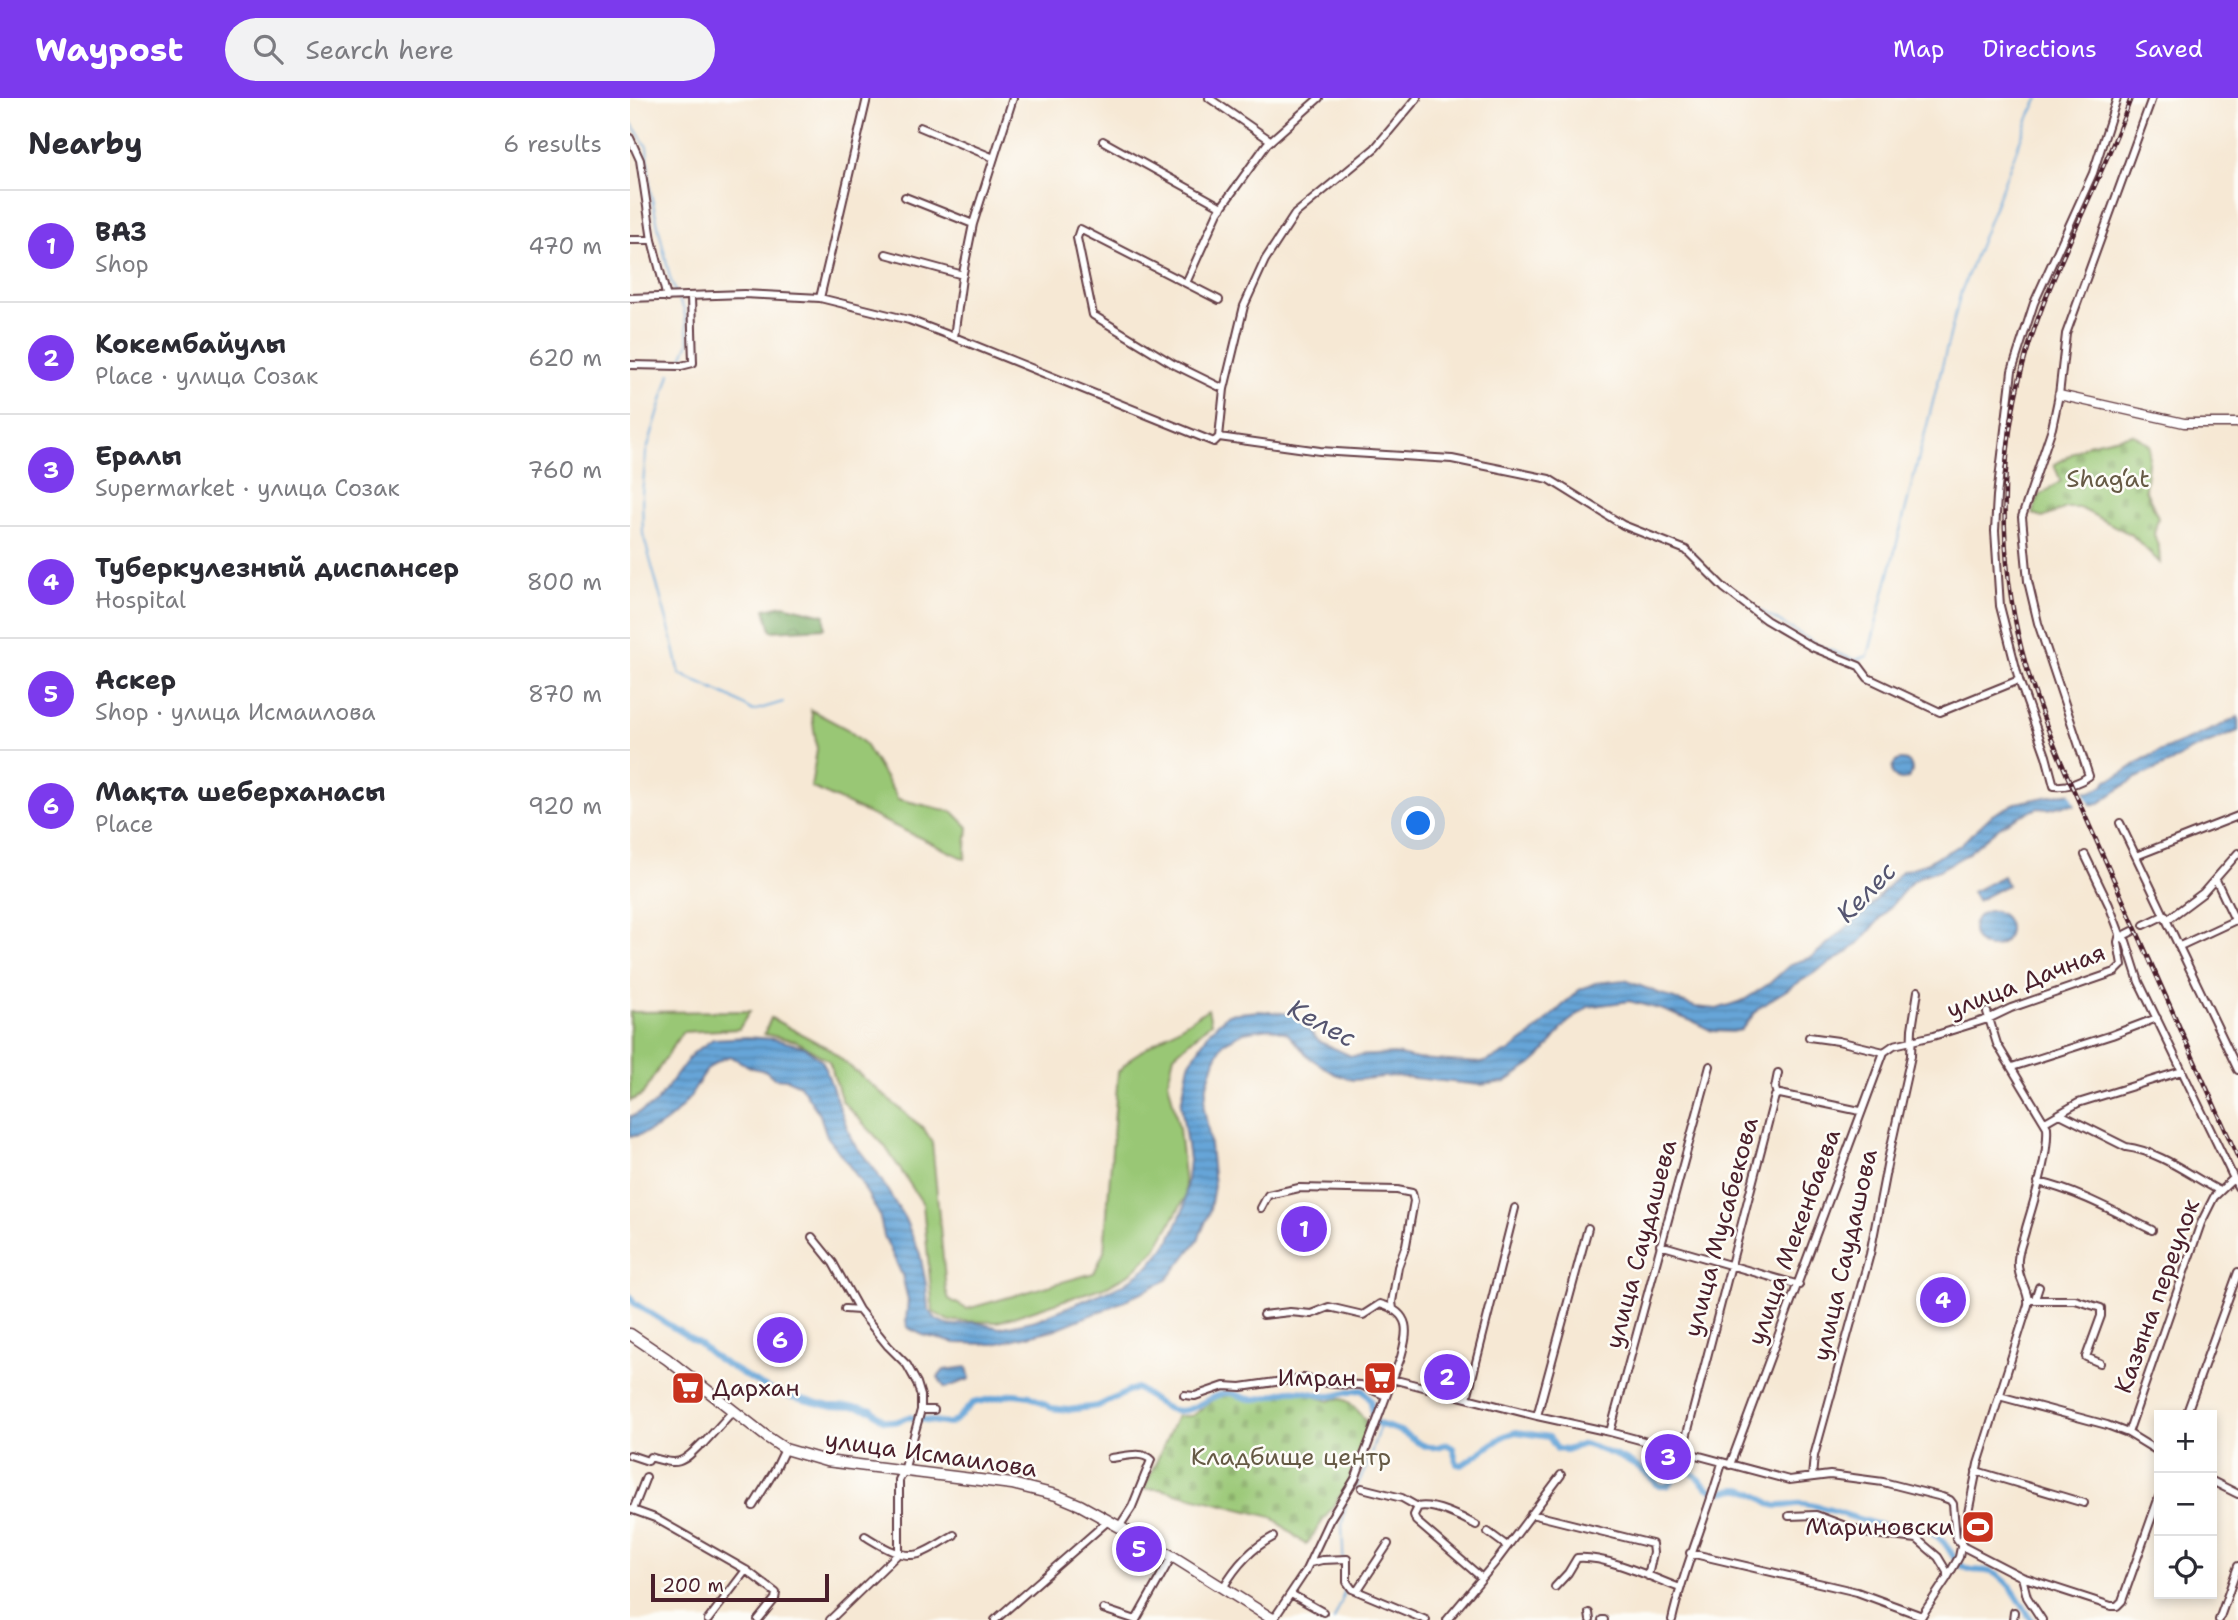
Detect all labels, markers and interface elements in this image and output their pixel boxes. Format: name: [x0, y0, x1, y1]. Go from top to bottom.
search box: [225, 18, 715, 81]
text: Waypost: [35, 27, 183, 72]
icon: search: [249, 30, 287, 68]
text: Search here: [305, 32, 454, 67]
text: Map: [1893, 33, 1944, 65]
text: Directions: [1982, 33, 2097, 65]
text: Saved: [2135, 33, 2203, 65]
text: Nearby: [28, 123, 143, 164]
text: 6 results: [503, 129, 602, 159]
text: ВАЗ: [95, 214, 147, 249]
text: 1: [46, 231, 56, 261]
text: 470 m: [528, 231, 602, 261]
text: Shop: [95, 249, 149, 279]
text: Кокембайулы: [95, 326, 286, 361]
text: 2: [43, 343, 59, 373]
text: 620 m: [528, 343, 602, 373]
text: Place · улица Созак: [95, 361, 318, 391]
text: Ералы: [95, 438, 182, 473]
text: 3: [43, 455, 59, 485]
text: 760 m: [528, 455, 602, 485]
park label: Shag‘at: [2066, 463, 2150, 495]
text: Supermarket · улица Созак: [95, 473, 400, 503]
text: Туберкулезный диспансер: [95, 550, 459, 585]
text: 4: [43, 567, 59, 597]
text: 800 m: [527, 567, 602, 597]
text: Hospital: [95, 585, 186, 615]
text: Аскер: [95, 662, 176, 697]
text: 5: [44, 679, 58, 709]
text: 870 m: [528, 679, 602, 709]
text: Shop · улица Исмаилова: [95, 697, 376, 727]
text: Мақта шеберханасы: [95, 774, 386, 809]
text: 6: [43, 791, 59, 821]
text: 920 m: [528, 791, 602, 821]
your location: [1401, 806, 1435, 840]
text: Place: [95, 809, 154, 839]
water label: Келес: [1828, 853, 1903, 930]
street label: улица Дачная: [1942, 936, 2110, 1026]
water label: Келес: [1282, 990, 1362, 1055]
street label: улица Мусабекова: [1676, 1114, 1766, 1340]
street label: улица Мекенбаева: [1740, 1124, 1848, 1350]
street label: улица Саудашева: [1598, 1136, 1684, 1352]
street label: улица Саудашова: [1805, 1146, 1885, 1364]
street label: Казына переулок: [2107, 1194, 2207, 1398]
pin: 1: [1281, 1203, 1327, 1255]
pin: 4: [1920, 1274, 1966, 1326]
pin: 6: [757, 1314, 803, 1366]
pin: 2: [1424, 1351, 1470, 1403]
supermarket icon: Имран: [1361, 1359, 1399, 1397]
place label: Имран: [1278, 1362, 1356, 1394]
supermarket icon: Дархан: [669, 1369, 707, 1407]
place label: Дархан: [712, 1372, 800, 1404]
map controls: [2154, 1410, 2217, 1599]
button: +: [2154, 1410, 2217, 1473]
street label: улица Исмаилова: [823, 1423, 1039, 1485]
pin: 3: [1645, 1431, 1691, 1483]
park label: Кладбище центр: [1191, 1441, 1391, 1473]
button: −: [2154, 1473, 2217, 1536]
sports icon: Мариновски: [1959, 1508, 1997, 1546]
place label: Мариновски: [1805, 1511, 1954, 1543]
pin: 5: [1116, 1523, 1162, 1575]
button: locate: [2154, 1536, 2217, 1599]
scale bar: [651, 1571, 830, 1603]
text: 200 m: [662, 1573, 724, 1598]

